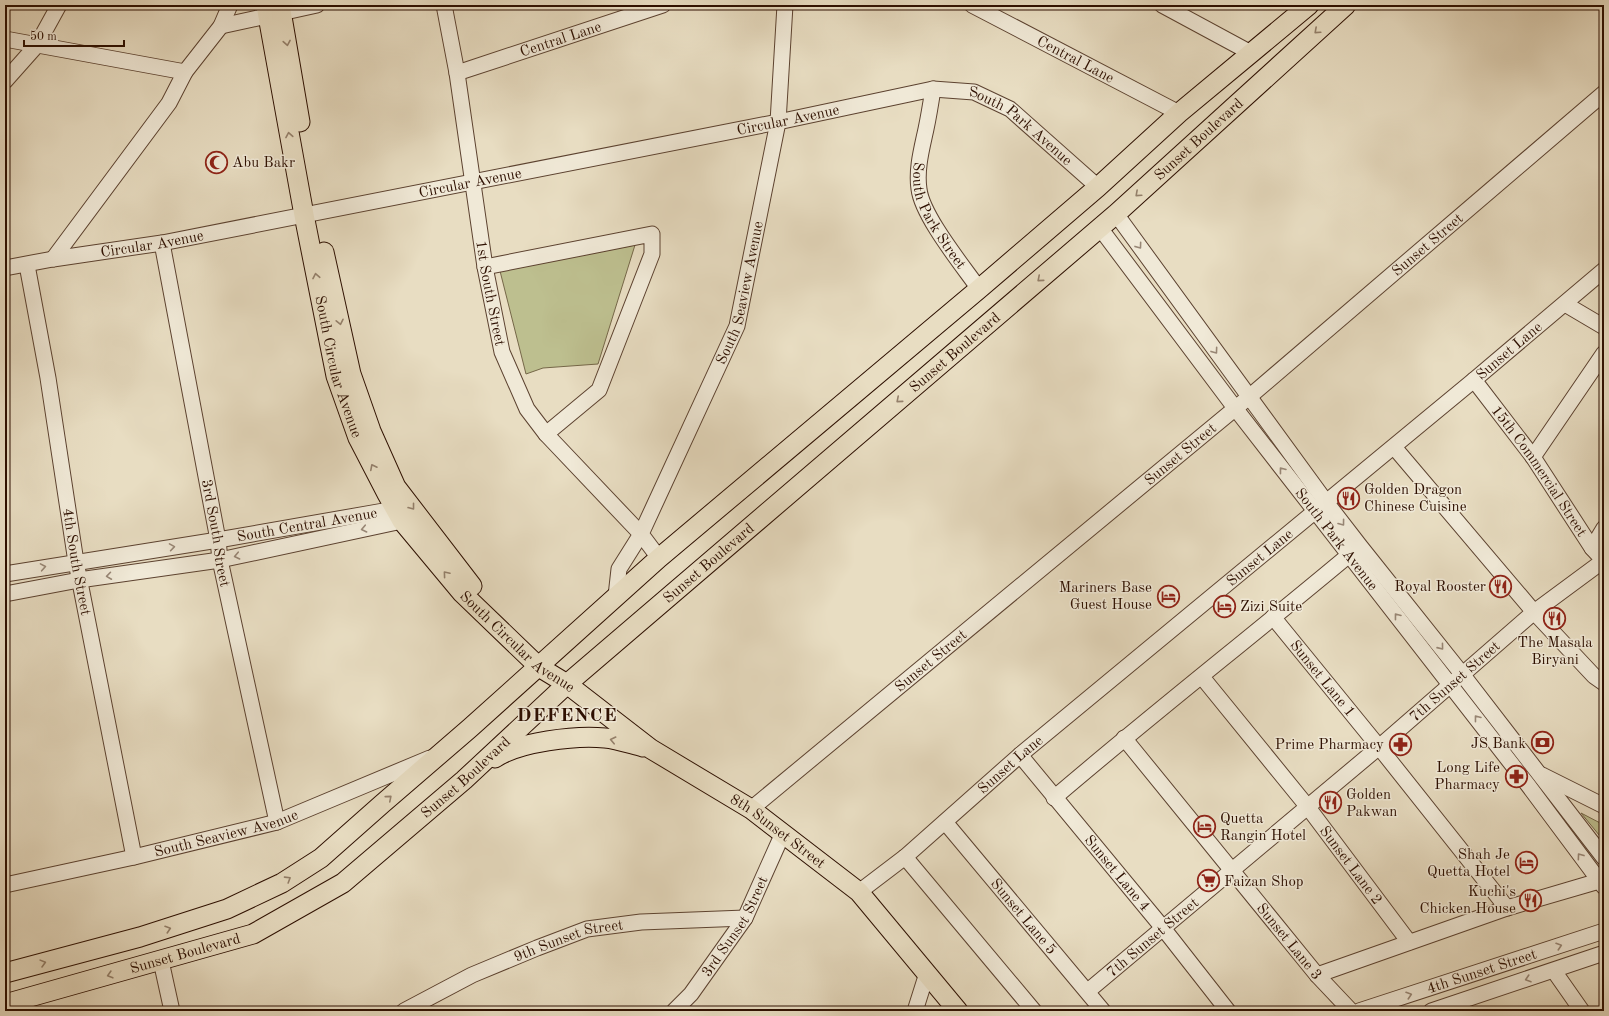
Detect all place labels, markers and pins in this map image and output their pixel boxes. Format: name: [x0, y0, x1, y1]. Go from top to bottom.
mosque icon: Abu Bakr: [203, 149, 229, 175]
place label: Abu Bakr: [232, 156, 295, 171]
place label: Golden Dragon Chinese Cuisine: [1364, 483, 1467, 515]
restaurant icon: Golden Dragon Chinese Cuisine: [1336, 485, 1362, 511]
restaurant icon: Royal Rooster: [1488, 573, 1514, 599]
place label: Royal Rooster: [1394, 580, 1486, 595]
place label: Mariners Base Guest House: [1059, 581, 1152, 613]
hotel icon: Mariners Base Guest House: [1155, 583, 1181, 609]
hotel icon: Zizi Suite: [1211, 593, 1237, 619]
place label: Zizi Suite: [1240, 600, 1302, 615]
restaurant icon: The Masala Biryani: [1542, 606, 1568, 632]
place label: The Masala Biryani: [1517, 636, 1593, 668]
bank icon: JS Bank: [1529, 730, 1555, 756]
pharmacy icon: Prime Pharmacy: [1387, 731, 1413, 757]
place label: JS Bank: [1471, 737, 1526, 752]
place label: Prime Pharmacy: [1275, 738, 1384, 753]
place label: Long Life Pharmacy: [1434, 761, 1500, 793]
pharmacy icon: Long Life Pharmacy: [1503, 763, 1529, 789]
place label: Golden Pakwan: [1346, 788, 1397, 820]
restaurant icon: Golden Pakwan: [1317, 790, 1343, 816]
place label: Quetta Rangin Hotel: [1220, 812, 1306, 844]
hotel icon: Quetta Rangin Hotel: [1191, 814, 1217, 840]
place label: Shah Je Quetta Hotel: [1427, 848, 1510, 880]
hotel icon: Shah Je Quetta Hotel: [1513, 850, 1539, 876]
supermarket icon: Faizan Shop: [1196, 868, 1222, 894]
place label: Faizan Shop: [1224, 875, 1304, 890]
place label: Kuchi's Chicken House: [1420, 885, 1516, 917]
restaurant icon: Kuchi's Chicken House: [1518, 887, 1544, 913]

